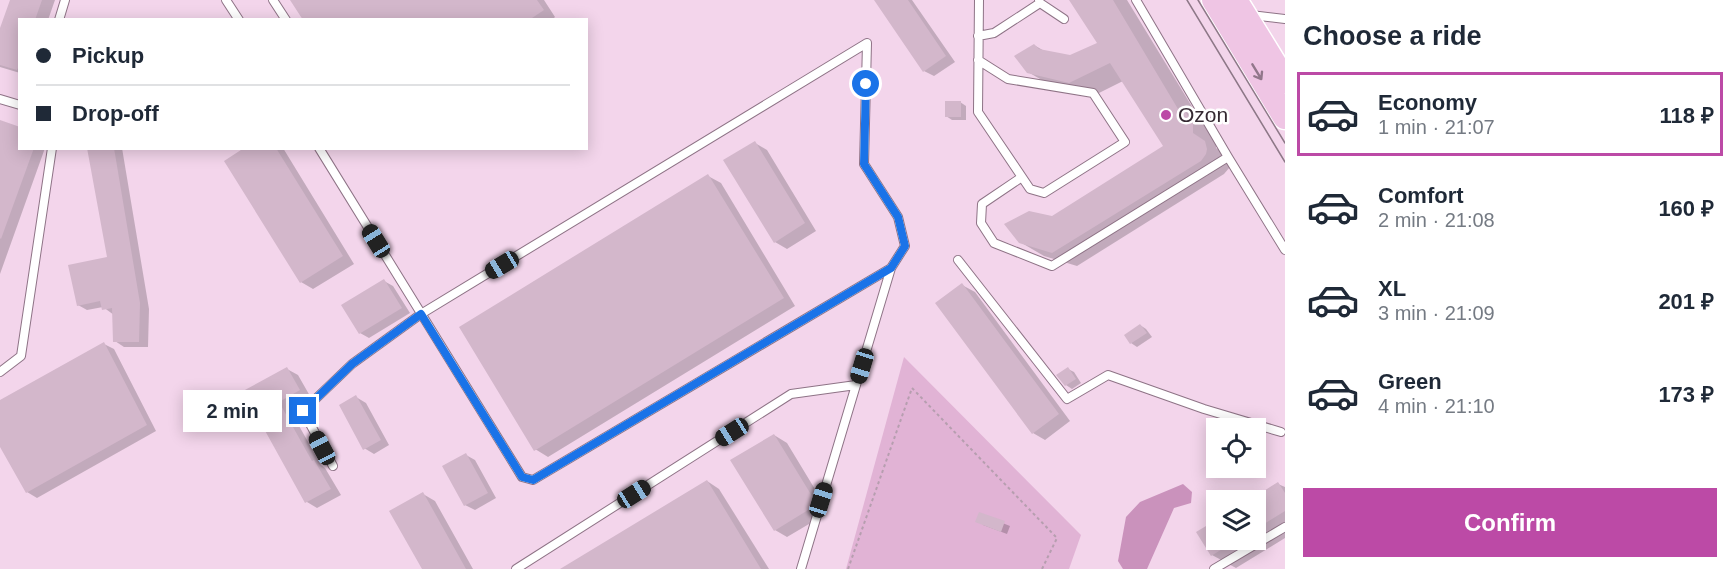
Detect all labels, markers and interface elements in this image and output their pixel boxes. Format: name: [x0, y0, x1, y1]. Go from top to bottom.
text: Choose a ride: [1303, 21, 1482, 51]
text: Pickup: [72, 43, 144, 68]
one-way arrow: [1252, 63, 1264, 80]
route start: [852, 70, 879, 97]
icon: car: [1306, 87, 1360, 141]
text: Economy: [1378, 90, 1477, 115]
text: Drop-off: [72, 101, 159, 126]
place label: Ozon: [1178, 103, 1228, 126]
text: 118 ₽: [1660, 103, 1714, 128]
marker: Ozon: [1159, 108, 1173, 122]
text: 1 min · 21:07: [1378, 116, 1495, 138]
icon: car: [1306, 180, 1360, 234]
text: Comfort: [1378, 183, 1464, 208]
text: 160 ₽: [1658, 196, 1714, 221]
text: 2 min · 21:08: [1378, 209, 1495, 231]
car: [359, 221, 393, 261]
car: [482, 248, 522, 282]
icon: car: [1306, 273, 1360, 327]
text: XL: [1378, 276, 1406, 301]
text: 201 ₽: [1658, 289, 1714, 314]
text: 3 min · 21:09: [1378, 302, 1495, 324]
car: [848, 346, 876, 386]
icon: car: [1306, 366, 1360, 420]
text: Green: [1378, 369, 1442, 394]
text: 173 ₽: [1658, 382, 1714, 407]
callout: 2 min: [183, 390, 282, 432]
text: 4 min · 21:10: [1378, 395, 1495, 417]
route end: [289, 397, 316, 424]
text: 2 min: [206, 400, 259, 422]
car: [712, 415, 752, 449]
map controls: [1206, 418, 1266, 550]
button: locate: [1206, 418, 1266, 478]
car: [306, 428, 338, 468]
car: [614, 477, 654, 511]
car: [807, 480, 835, 520]
button: Confirm: [1303, 488, 1717, 557]
button: layers: [1206, 490, 1266, 550]

